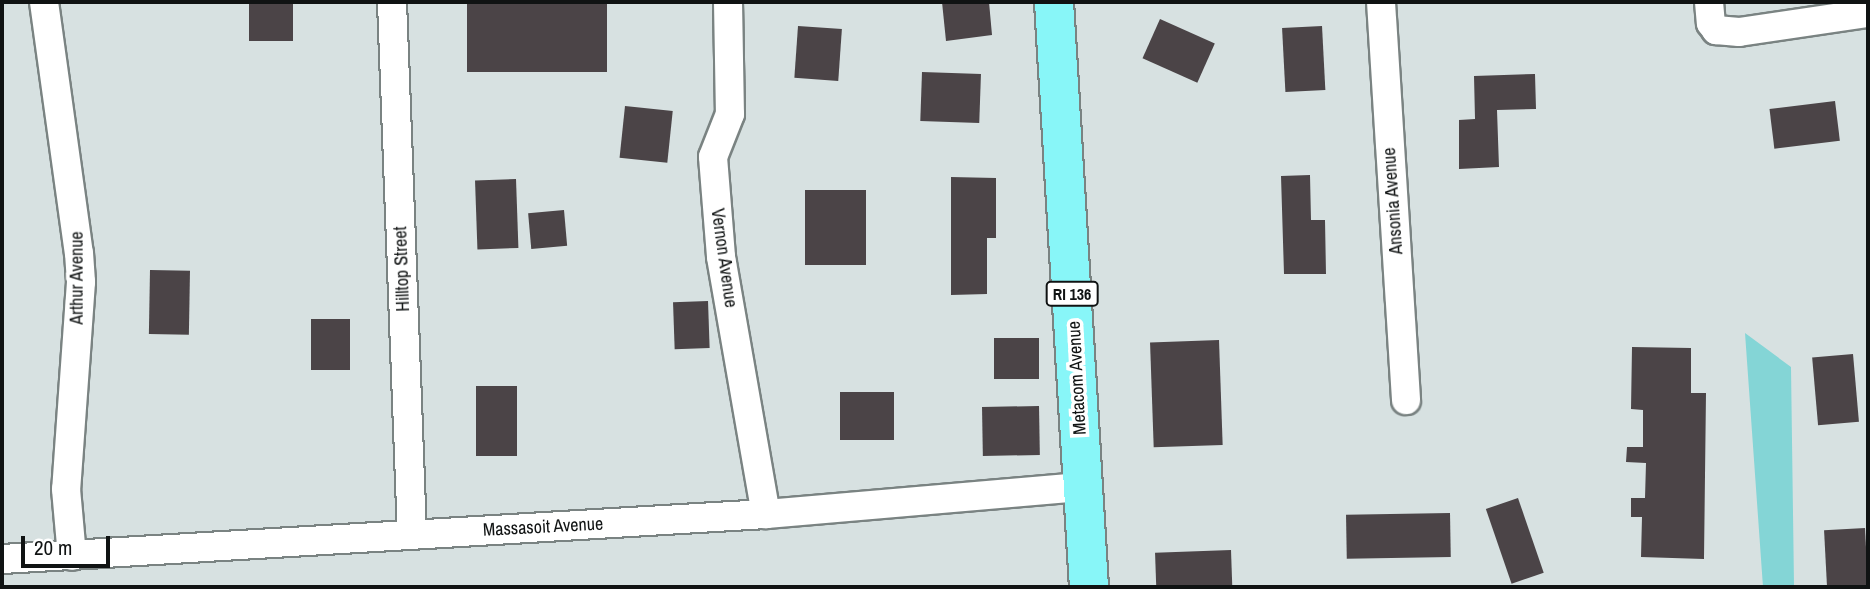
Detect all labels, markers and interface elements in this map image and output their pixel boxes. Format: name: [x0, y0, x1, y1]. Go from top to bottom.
street label: Ansonia Avenue: [1378, 146, 1408, 256]
street label: Vernon Avenue: [706, 207, 742, 309]
street label: Hilltop Street: [390, 226, 414, 312]
street label: Arthur Avenue: [66, 231, 88, 325]
road number: RI 136: [1044, 282, 1100, 306]
street label: Metacom Avenue: [1063, 320, 1091, 436]
street label: Massasoit Avenue: [482, 513, 604, 541]
scale bar: [24, 522, 114, 566]
text: 20 m: [34, 533, 72, 562]

